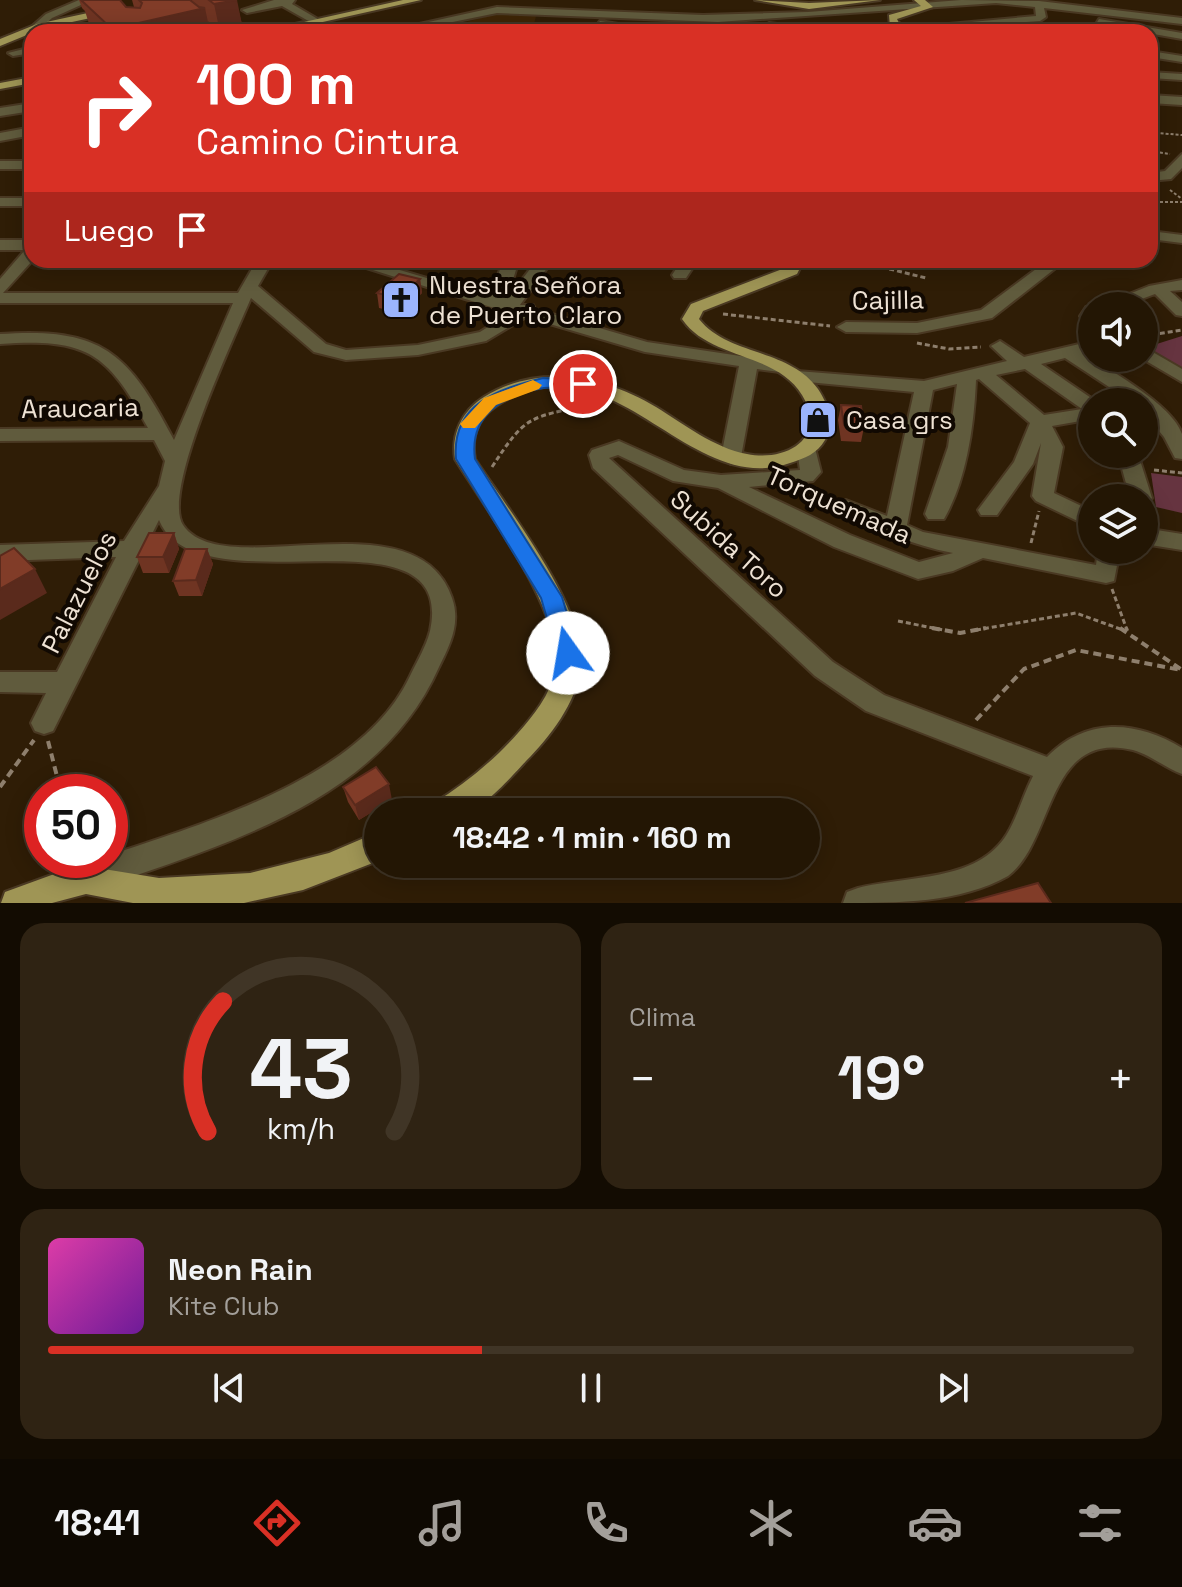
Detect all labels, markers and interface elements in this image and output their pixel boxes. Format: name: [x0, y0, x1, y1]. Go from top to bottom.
text: 100 m: [196, 49, 356, 120]
icon: right: [64, 56, 168, 160]
text: Camino Cintura: [196, 119, 459, 165]
icon: arrive: [170, 208, 214, 252]
text: Luego: [64, 211, 154, 250]
place label: Nuestra Señora de Puerto Claro: [429, 268, 622, 332]
church icon: Nuestra Señora de Puerto Claro: [380, 279, 422, 321]
street label: Cajilla: [852, 282, 924, 318]
map controls: [1078, 292, 1158, 564]
button: sound: [1078, 292, 1158, 372]
pin: [549, 350, 617, 418]
icon: arrive: [561, 362, 605, 406]
button: search: [1078, 388, 1158, 468]
street label: Araucaria: [21, 390, 139, 426]
shop icon: Casa grs: [797, 399, 839, 441]
place label: Casa grs: [846, 403, 953, 437]
street label: Torquemada: [761, 458, 917, 552]
street label: Subida Toro: [663, 482, 795, 606]
button: layers: [1078, 484, 1158, 564]
street label: Palazuelos: [34, 525, 124, 659]
position arrow: [526, 611, 610, 695]
speed limit sign: 50: [24, 774, 128, 878]
text: 18:42 · 1 min · 160 m: [453, 818, 732, 857]
text: Clima: [629, 1000, 696, 1034]
text: 43: [249, 1016, 352, 1122]
text: 19°: [838, 1040, 925, 1117]
text: −: [629, 1051, 656, 1107]
text: +: [1107, 1051, 1134, 1107]
text: km/h: [266, 1111, 335, 1147]
text: Neon Rain: [168, 1250, 313, 1289]
text: Kite Club: [168, 1289, 280, 1323]
icon: previous: [207, 1366, 251, 1410]
icon: pause: [569, 1366, 613, 1410]
icon: next: [931, 1366, 975, 1410]
icon: directions: [249, 1495, 305, 1551]
icon: music: [414, 1495, 470, 1551]
icon: phone: [578, 1495, 634, 1551]
icon: climate: [743, 1495, 799, 1551]
icon: car: [907, 1495, 963, 1551]
icon: filters: [1072, 1495, 1128, 1551]
text: 18:41: [54, 1500, 141, 1546]

